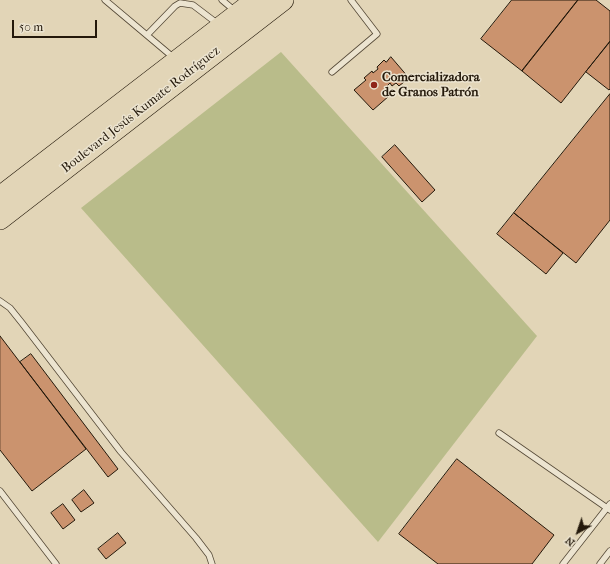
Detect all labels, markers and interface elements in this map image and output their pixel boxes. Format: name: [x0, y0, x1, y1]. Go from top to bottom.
scale bar: [14, 12, 99, 38]
text: 50 m: [19, 20, 43, 34]
street label: Boulevard Jesús Kumate Rodríguez: [59, 43, 223, 177]
place label: Comercializadora de Granos Patrón: [382, 70, 480, 101]
marker: Comercializadora de Granos Patrón: [369, 80, 379, 90]
north arrow: [558, 512, 598, 552]
text: N: [563, 534, 577, 549]

